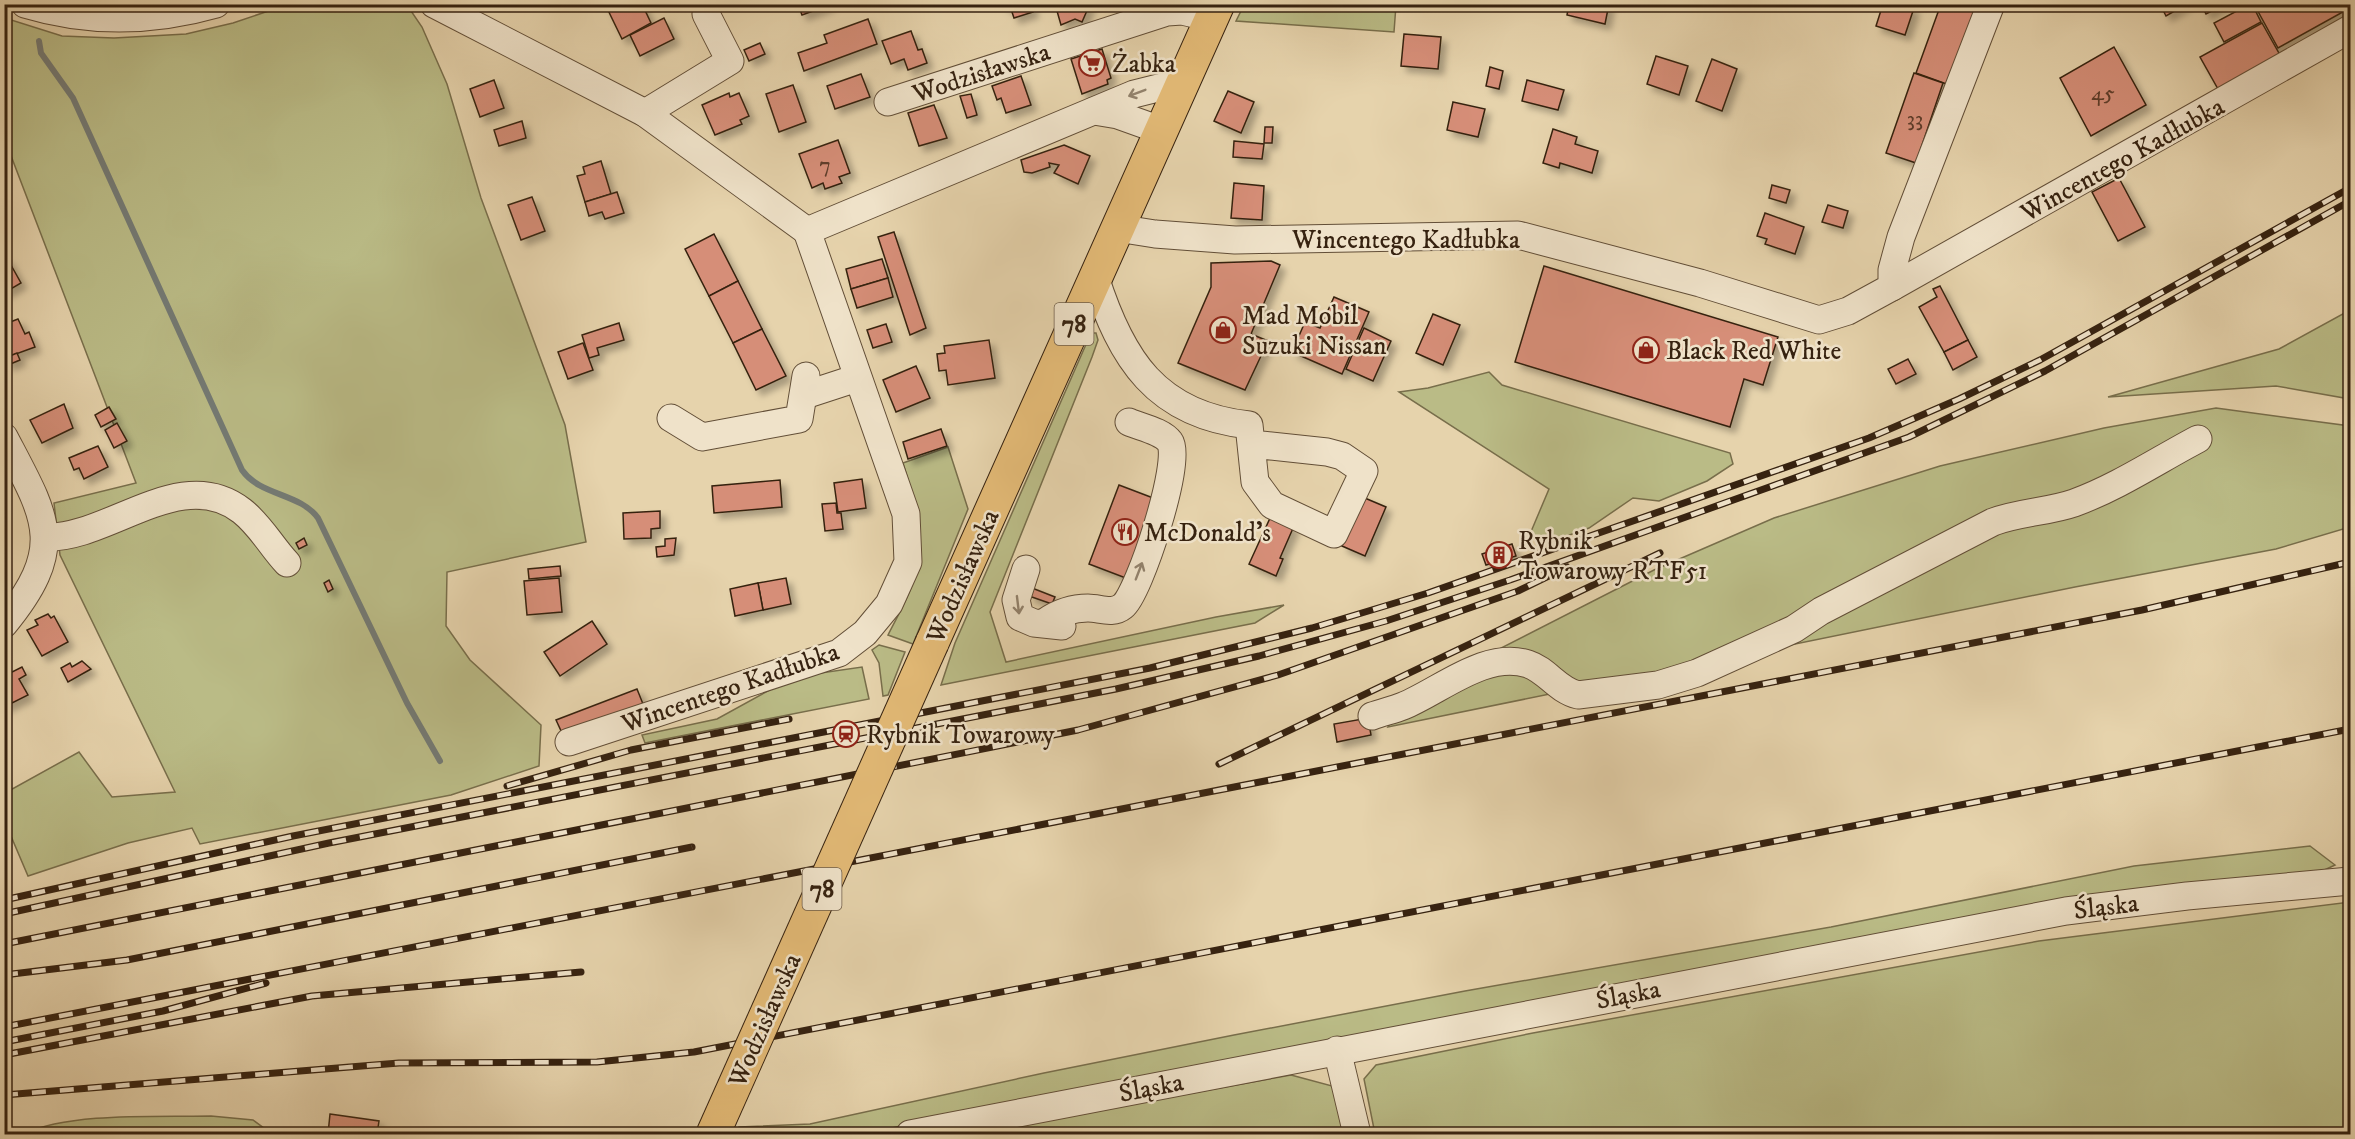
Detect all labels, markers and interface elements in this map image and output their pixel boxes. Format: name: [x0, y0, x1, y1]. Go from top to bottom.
street label: Wodzisławska: [908, 36, 1054, 111]
supermarket icon: Żabka: [1077, 48, 1107, 78]
place label: Żabka: [1112, 48, 1176, 81]
house number: 45: [2091, 80, 2115, 107]
one-way arrow: [1128, 88, 1147, 99]
street label: Wincentego Kadłubka: [2014, 91, 2230, 230]
house number: 33: [1907, 106, 1923, 133]
house number: 7: [819, 152, 831, 179]
street label: Wincentego Kadłubka: [1291, 224, 1520, 257]
place label: Mad Mobil Suzuki Nissan: [1242, 300, 1387, 363]
road number: 78: [1054, 303, 1094, 345]
shop icon: Mad Mobil Suzuki Nissan: [1208, 315, 1238, 345]
shop icon: Black Red White: [1631, 335, 1661, 365]
place label: Black Red White: [1666, 335, 1841, 368]
street label: Wodzisławska: [919, 505, 1007, 649]
restaurant icon: McDonald's: [1110, 517, 1140, 547]
place label: McDonald's: [1144, 517, 1271, 550]
place label: Rybnik Towarowy RTF51: [1518, 525, 1707, 588]
building icon: Rybnik Towarowy RTF51: [1484, 540, 1514, 570]
one-way arrow: [1135, 563, 1146, 581]
one-way arrow: [1013, 595, 1024, 614]
street label: Wincentego Kadłubka: [616, 636, 844, 741]
station icon: Rybnik Towarowy: [831, 719, 861, 749]
place label: Rybnik Towarowy: [866, 719, 1055, 752]
road number: 78: [802, 868, 842, 910]
street label: Śląska: [2072, 886, 2141, 928]
street label: Wodzisławska: [721, 949, 809, 1093]
street label: Śląska: [1593, 972, 1663, 1018]
street label: Śląska: [1116, 1065, 1186, 1111]

